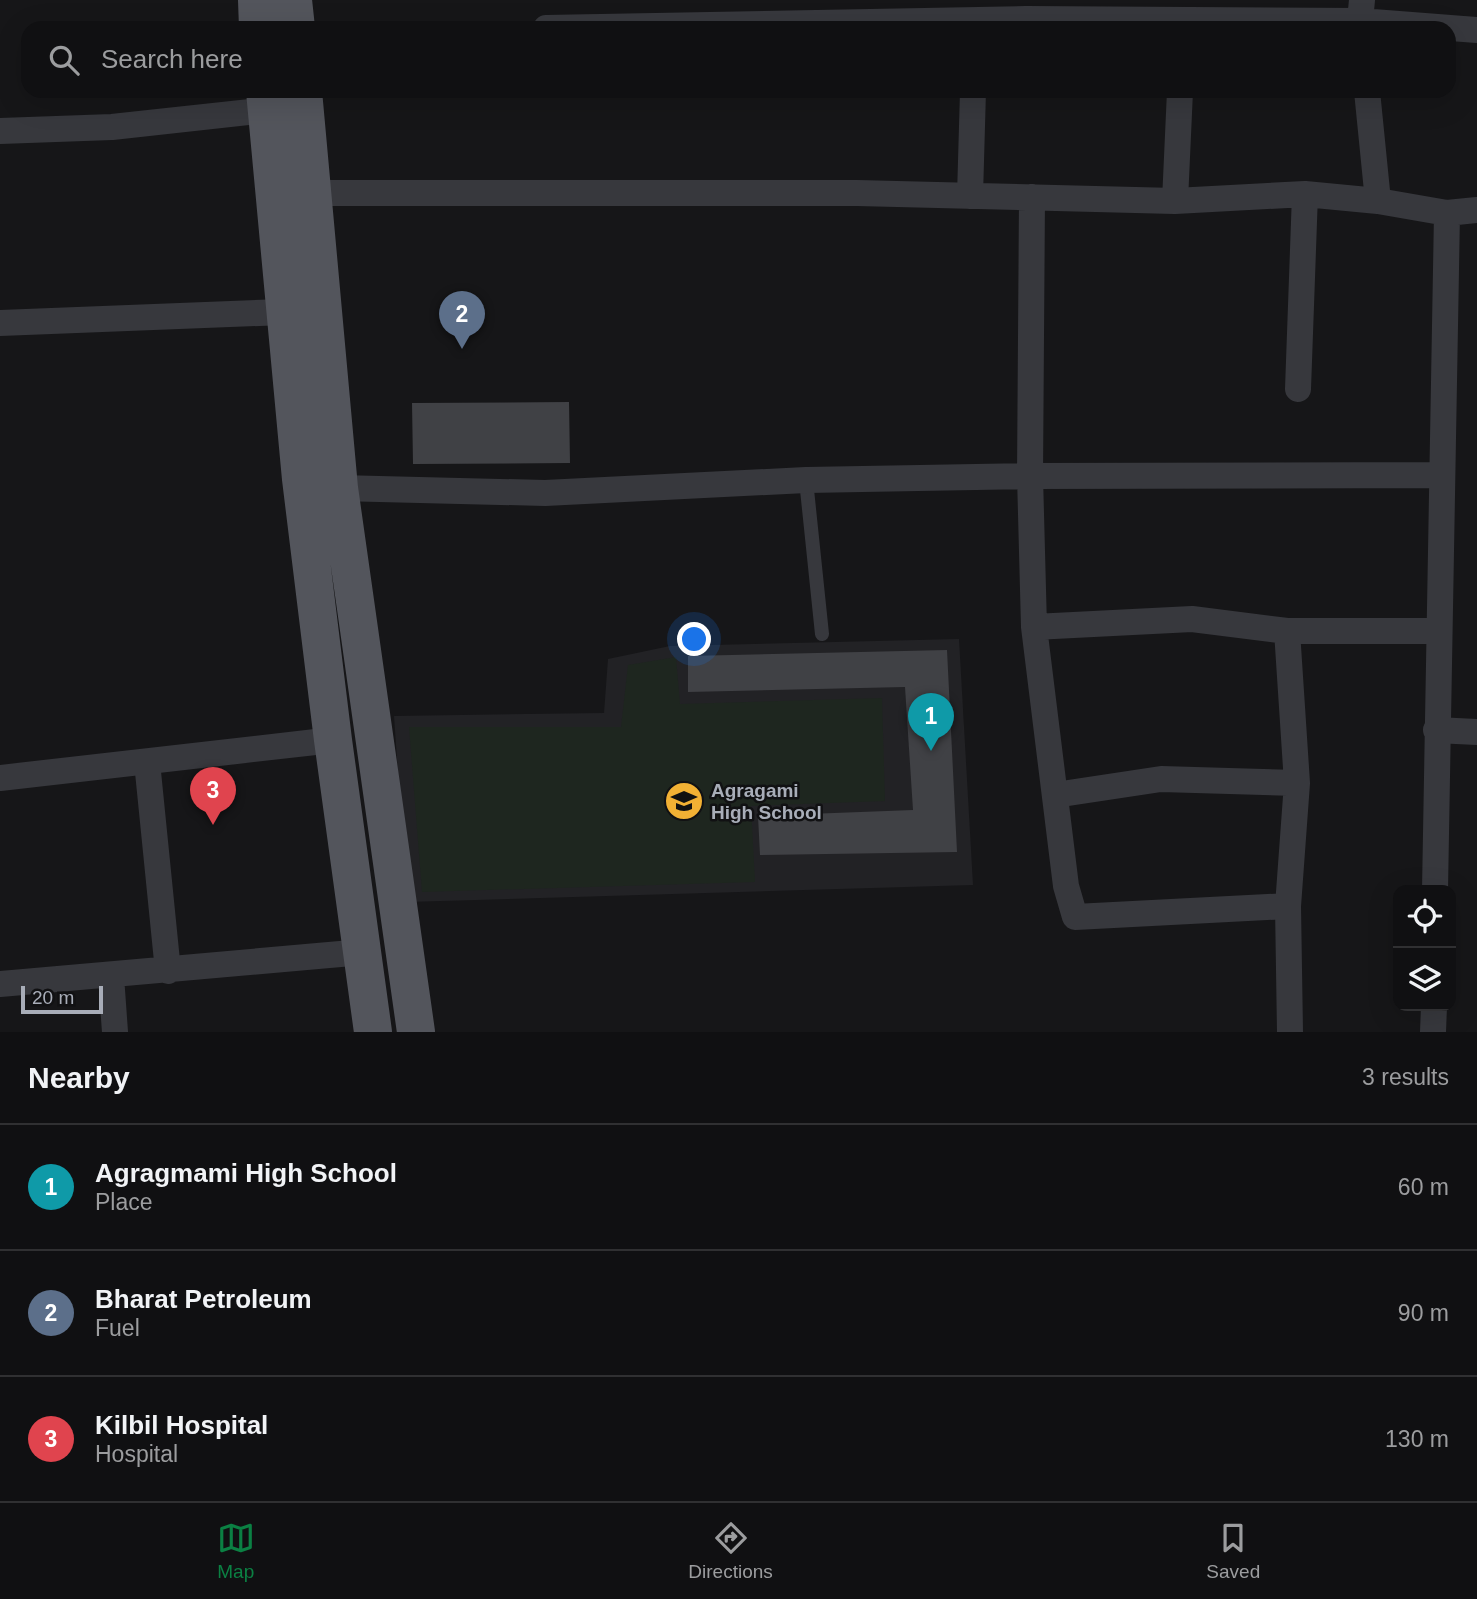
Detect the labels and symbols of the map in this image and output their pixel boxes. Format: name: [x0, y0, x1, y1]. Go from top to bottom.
pin: 2: [439, 291, 485, 349]
your location: [677, 622, 711, 656]
pin: 1: [908, 693, 954, 751]
pin: 3: [190, 767, 236, 825]
school or university icon: Agragami High School: [663, 780, 705, 822]
place label: Agragami High School: [711, 780, 822, 823]
scale bar: [21, 983, 103, 1015]

